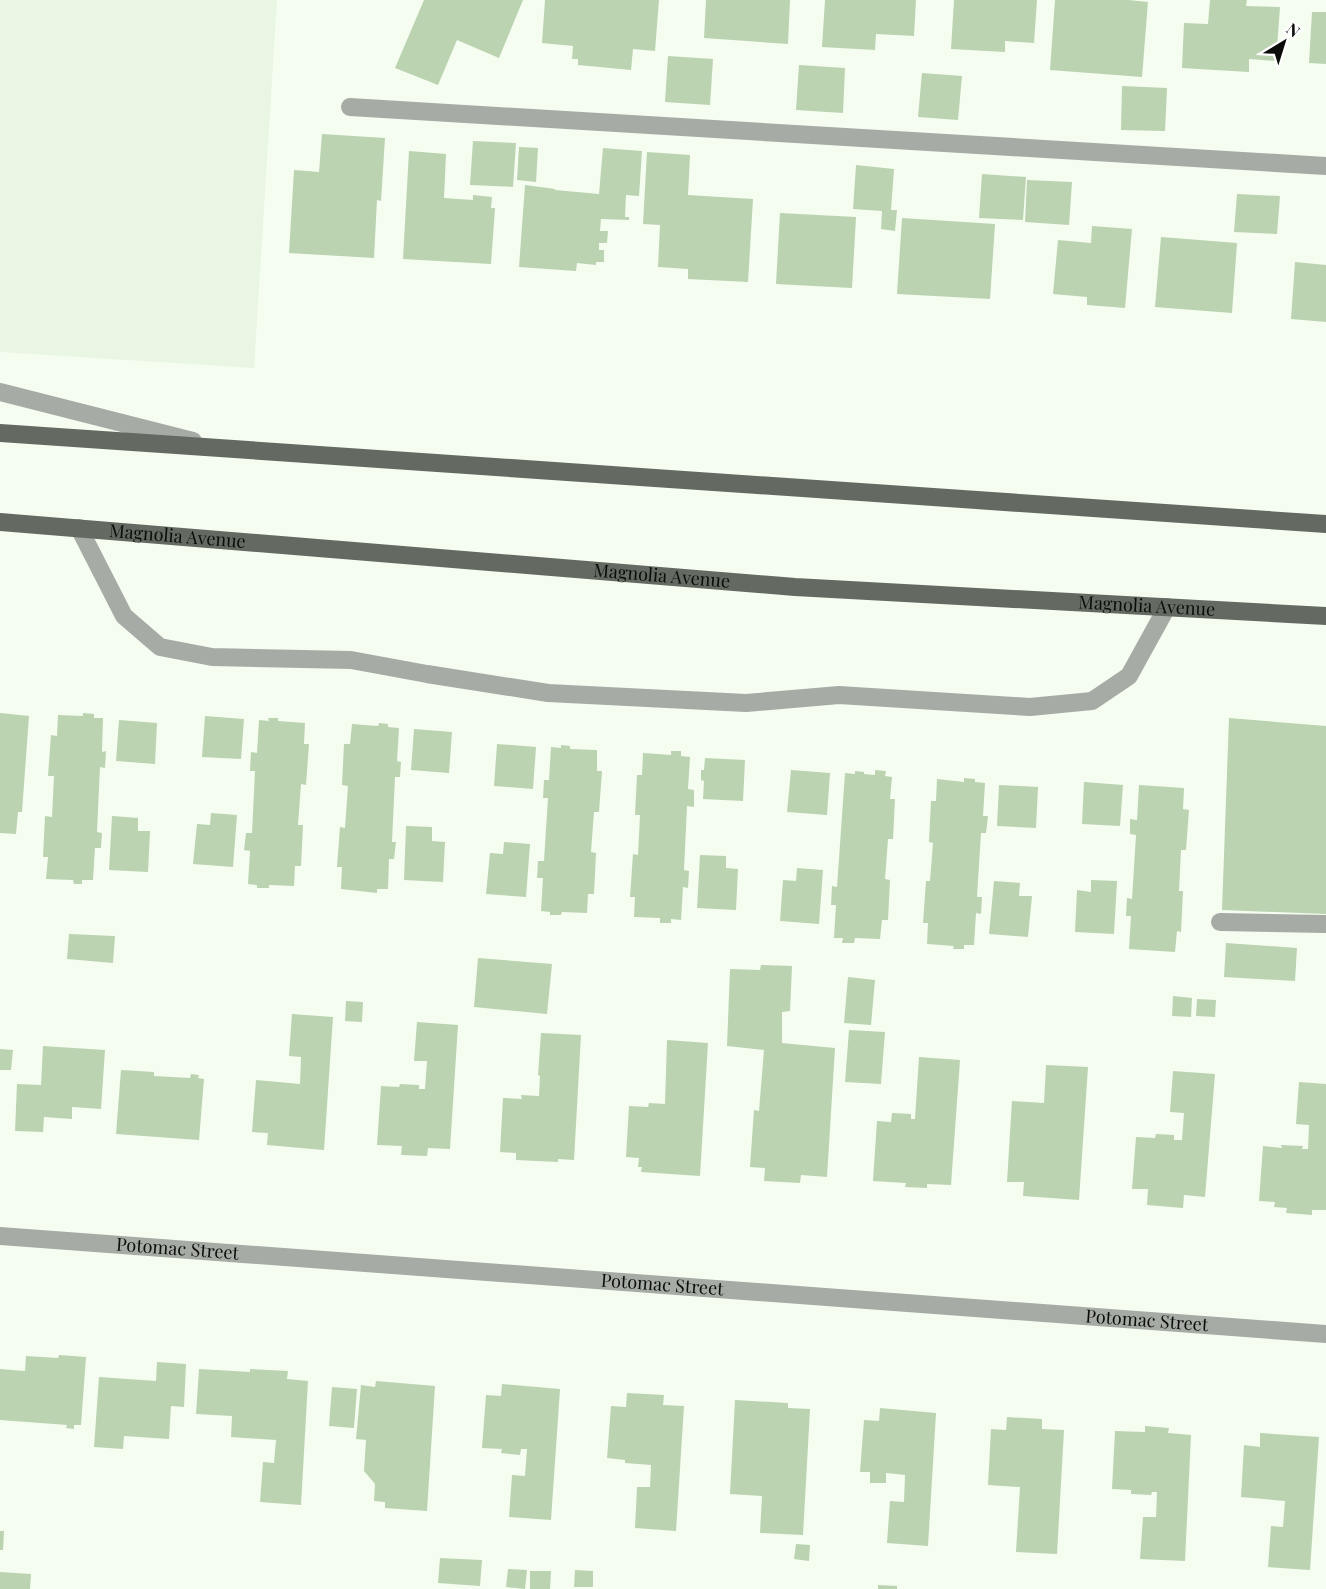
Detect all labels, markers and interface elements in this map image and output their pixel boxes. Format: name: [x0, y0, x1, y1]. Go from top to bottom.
north arrow: [1254, 12, 1314, 72]
text: N: [1283, 18, 1305, 42]
street label: Magnolia Avenue: [108, 518, 247, 553]
street label: Magnolia Avenue: [593, 558, 731, 593]
street label: Magnolia Avenue: [1078, 589, 1216, 621]
street label: Potomac Street: [115, 1232, 240, 1265]
street label: Potomac Street: [600, 1267, 725, 1300]
street label: Potomac Street: [1085, 1303, 1210, 1336]

